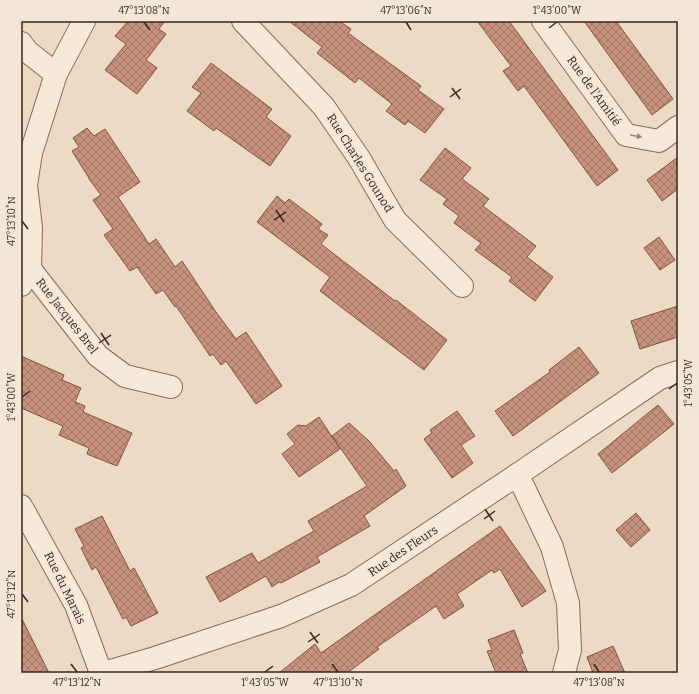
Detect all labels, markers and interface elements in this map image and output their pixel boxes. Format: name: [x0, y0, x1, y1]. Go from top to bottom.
text: 47°13'08"N: [118, 5, 170, 17]
text: 47°13'06"N: [380, 5, 432, 17]
text: 1°43'00"W: [533, 5, 582, 17]
street label: Rue de l'Amitié: [564, 53, 624, 129]
street label: Rue Charles Gounod: [324, 111, 396, 215]
one-way arrow: [630, 134, 642, 140]
text: 47°13'10"N: [6, 196, 18, 246]
street label: Rue Jacques Brel: [33, 275, 101, 357]
text: 1°43'05"W: [683, 358, 695, 407]
text: 1°43'00"W: [6, 372, 18, 421]
street label: Rue des Fleurs: [366, 522, 441, 579]
street label: Rue du Marais: [41, 549, 89, 627]
text: 47°13'12"N: [6, 570, 18, 618]
text: 47°13'12"N: [53, 677, 101, 689]
text: 1°43'05"W: [241, 677, 290, 689]
text: 47°13'10"N: [313, 677, 363, 689]
text: 47°13'08"N: [573, 677, 625, 689]

